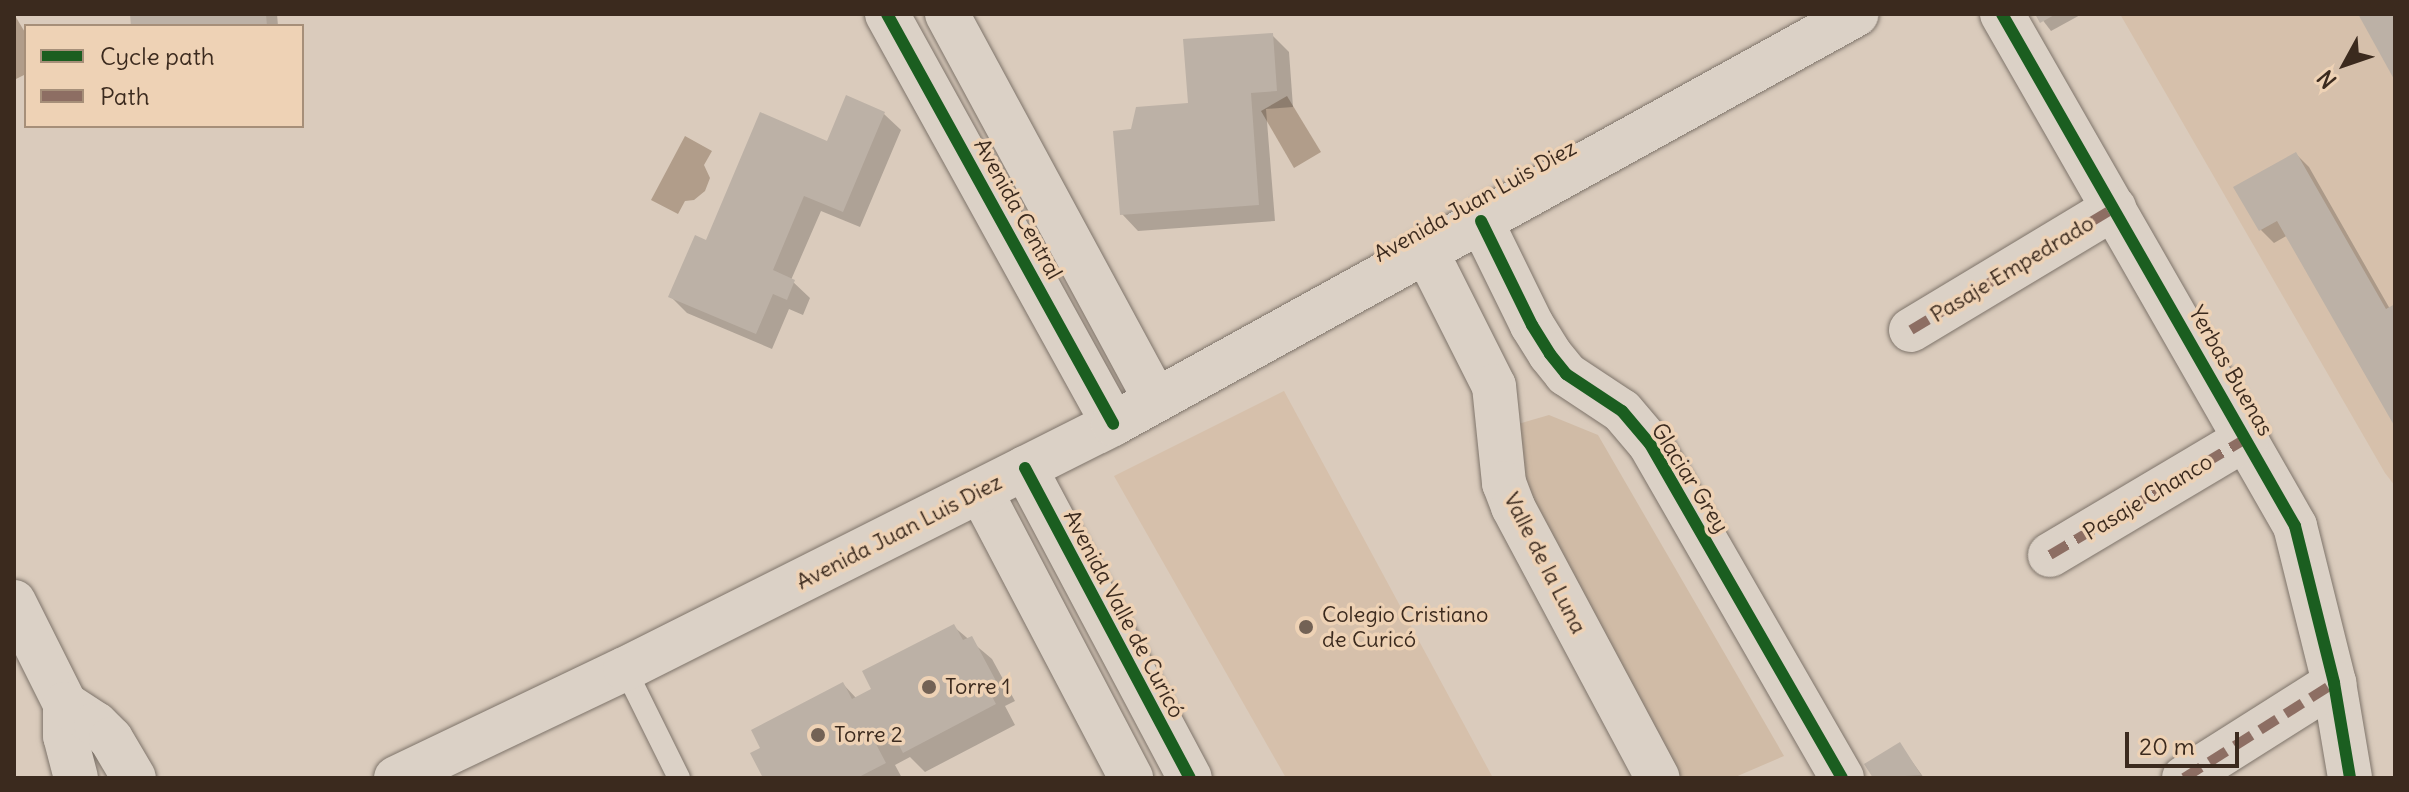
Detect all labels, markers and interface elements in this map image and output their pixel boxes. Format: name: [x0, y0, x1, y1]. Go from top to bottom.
legend: [24, 24, 304, 128]
north arrow: [2305, 24, 2385, 104]
text: Cycle path: [100, 41, 215, 71]
text: N: [2311, 65, 2342, 94]
text: Path: [100, 81, 150, 111]
street label: Avenida Central: [968, 134, 1068, 284]
street label: Avenida Juan Luis Diez: [1369, 134, 1581, 268]
street label: Pasaje Empedrado: [1926, 210, 2098, 328]
street label: Yerbas Buenas: [2183, 301, 2279, 441]
street label: Glaciar Grey: [1646, 418, 1734, 538]
street label: Pasaje Chanco: [2079, 448, 2217, 546]
street label: Avenida Juan Luis Diez: [792, 469, 1006, 595]
street label: Valle de la Luna: [1498, 488, 1592, 638]
street label: Avenida Valle de Curicó: [1058, 506, 1190, 722]
place label: Colegio Cristiano de Curicó: [1322, 601, 1488, 652]
marker: Colegio Cristiano de Curicó: [1297, 618, 1315, 636]
place label: Torre 1: [945, 674, 1011, 700]
marker: Torre 1: [920, 678, 938, 696]
scale bar: [2129, 716, 2243, 766]
place label: Torre 2: [834, 722, 903, 748]
marker: Torre 2: [809, 726, 827, 744]
text: 20 m: [2139, 731, 2195, 761]

